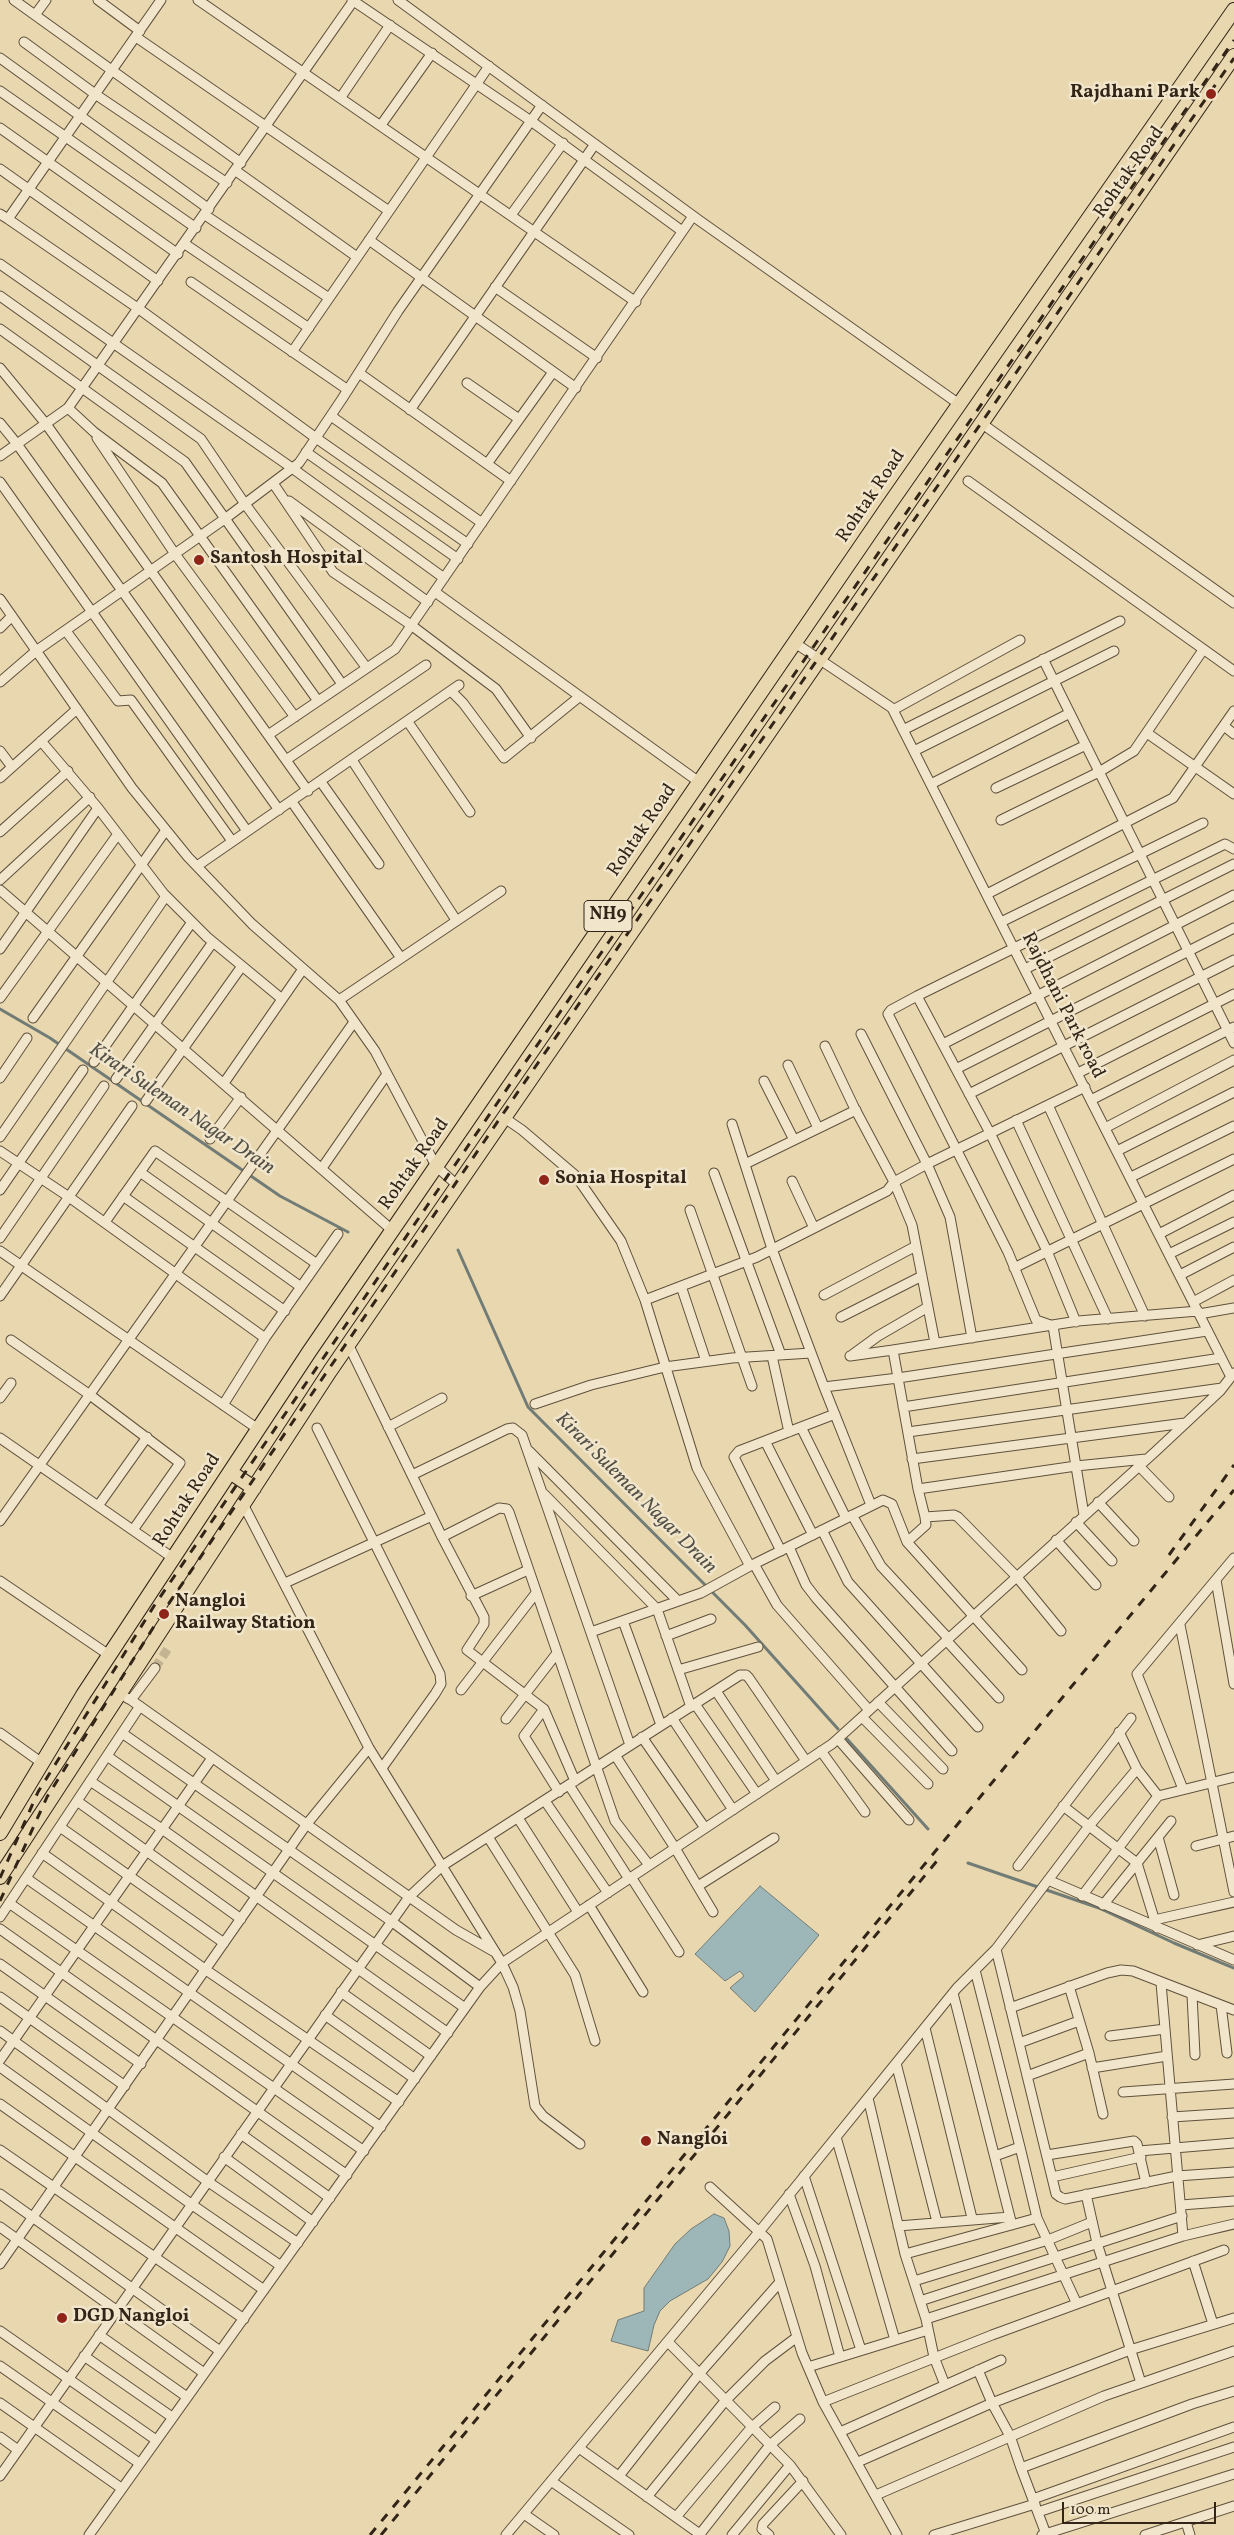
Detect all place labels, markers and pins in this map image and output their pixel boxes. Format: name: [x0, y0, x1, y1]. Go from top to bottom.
place label: Rajdhani Park: [1070, 83, 1200, 105]
marker: Rajdhani Park: [1204, 87, 1218, 101]
place label: Santosh Hospital: [210, 549, 363, 571]
marker: Santosh Hospital: [192, 553, 206, 567]
place label: Sonia Hospital: [555, 1169, 687, 1191]
marker: Sonia Hospital: [537, 1173, 551, 1187]
place label: Nangloi Railway Station: [175, 1592, 316, 1636]
marker: Nangloi Railway Station: [157, 1607, 171, 1621]
place label: Nangloi: [657, 2130, 728, 2152]
marker: Nangloi: [639, 2134, 653, 2148]
place label: DGD Nangloi: [73, 2307, 189, 2329]
marker: DGD Nangloi: [55, 2311, 69, 2325]

